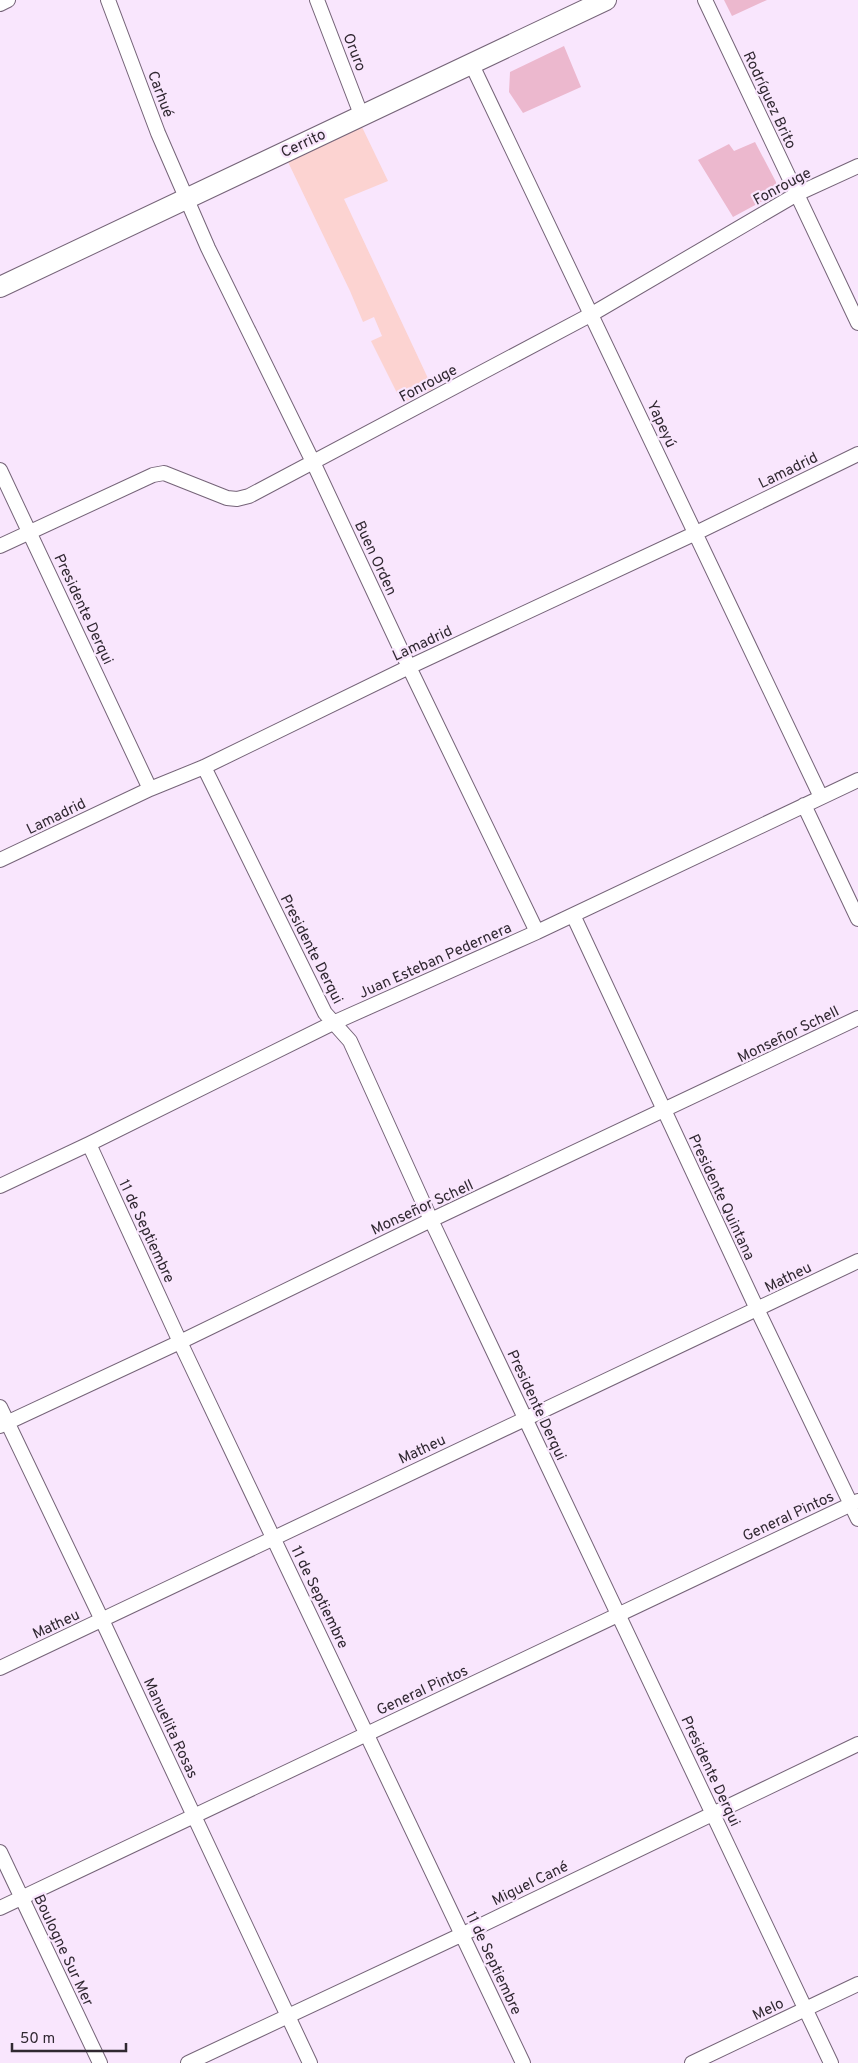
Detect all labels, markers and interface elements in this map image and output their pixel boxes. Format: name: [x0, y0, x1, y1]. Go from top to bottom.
street label: Oruro: [338, 31, 369, 74]
street label: Rodríguez Brito: [738, 49, 800, 152]
street label: Carhué: [142, 69, 177, 121]
street label: Cerrito: [278, 126, 329, 163]
street label: Fonrouge: [751, 164, 815, 210]
street label: Fonrouge: [397, 361, 461, 407]
street label: Yapeyú: [642, 398, 680, 451]
street label: Lamadrid: [756, 449, 821, 494]
street label: Buen Orden: [349, 518, 400, 599]
street label: Presidente Derqui: [49, 551, 117, 668]
street label: Lamadrid: [390, 622, 456, 666]
street label: Lamadrid: [24, 795, 89, 840]
street label: Presidente Derqui: [275, 892, 346, 1008]
street label: Juan Esteban Pedernera: [356, 919, 515, 1004]
street label: Monseñor Schell: [735, 1003, 843, 1068]
street label: Presidente Quintana: [683, 1131, 758, 1264]
street label: Monseñor Schell: [368, 1176, 477, 1240]
street label: 11 de Septiembre: [113, 1177, 178, 1286]
street label: Matheu: [762, 1259, 815, 1298]
street label: Presidente Derqui: [502, 1347, 570, 1464]
street label: Matheu: [396, 1431, 449, 1470]
street label: General Pintos: [740, 1488, 837, 1547]
street label: 11 de Septiembre: [286, 1543, 352, 1652]
street label: Matheu: [30, 1606, 83, 1645]
street label: General Pintos: [374, 1662, 471, 1721]
street label: Manuelita Rosas: [138, 1675, 201, 1782]
street label: Presidente Derqui: [676, 1713, 744, 1830]
street label: Miguel Cané: [489, 1858, 572, 1911]
street label: Boulogne Sur Mer: [28, 1892, 97, 2010]
street label: 11 de Septiembre: [460, 1909, 525, 2018]
street label: Melo: [750, 1995, 787, 2026]
scale bar: [12, 2020, 126, 2052]
text: 50 m: [20, 2030, 55, 2049]

